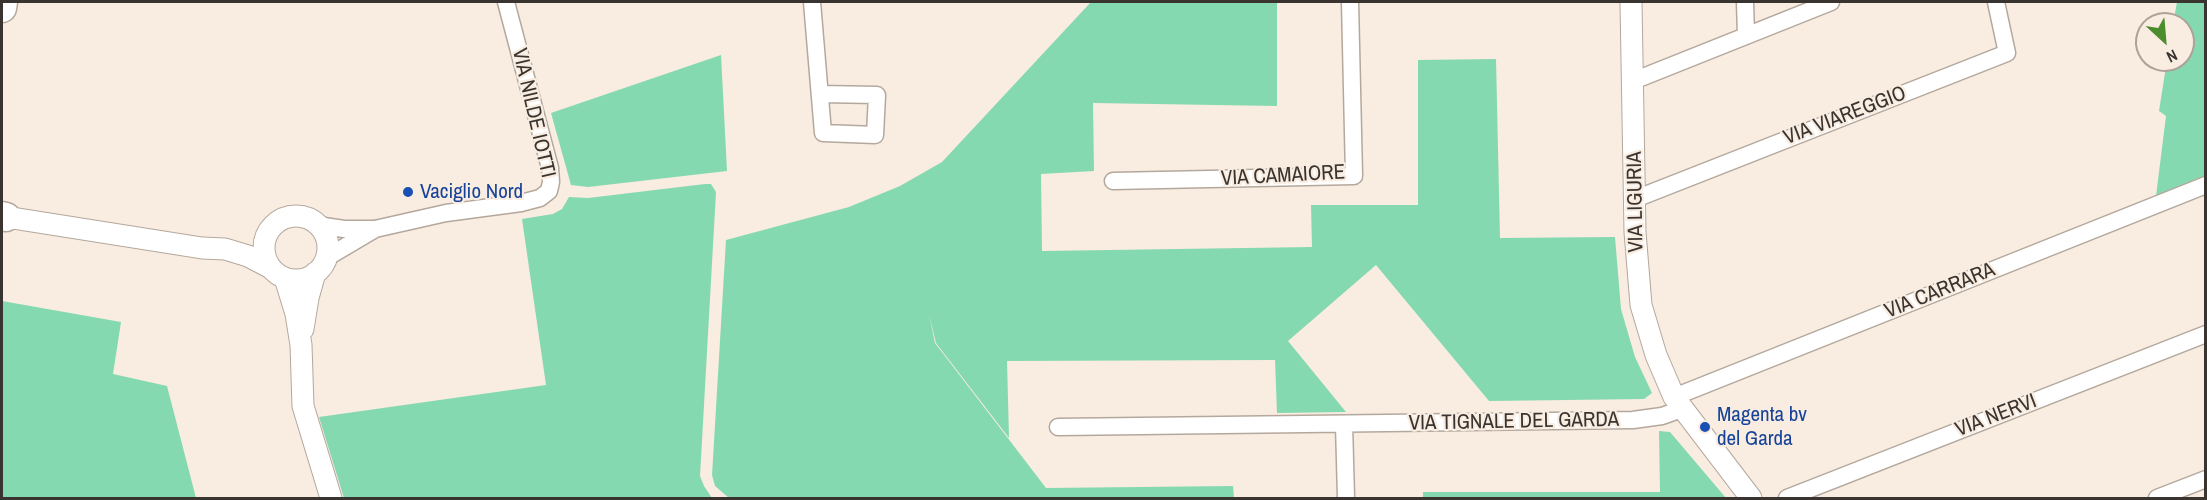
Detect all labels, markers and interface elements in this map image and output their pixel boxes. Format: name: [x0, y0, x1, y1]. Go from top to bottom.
north arrow: [2135, 12, 2195, 72]
text: N: [2163, 44, 2181, 68]
street label: VIA NILDE IOTTI: [506, 46, 560, 180]
street label: VIA VIAREGGIO: [1780, 81, 1910, 151]
street label: VIA LIGURIA: [1623, 151, 1649, 253]
street label: VIA CAMAIORE: [1220, 160, 1346, 192]
place label: Vaciglio Nord: [420, 179, 523, 205]
marker: Vaciglio Nord: [401, 185, 415, 199]
street label: VIA CARRARA: [1881, 257, 1999, 325]
street label: VIA NERVI: [1952, 389, 2040, 443]
place label: Magenta bv del Garda: [1717, 402, 1807, 452]
street label: VIA TIGNALE DEL GARDA: [1409, 408, 1619, 436]
marker: Magenta bv del Garda: [1698, 420, 1712, 434]

